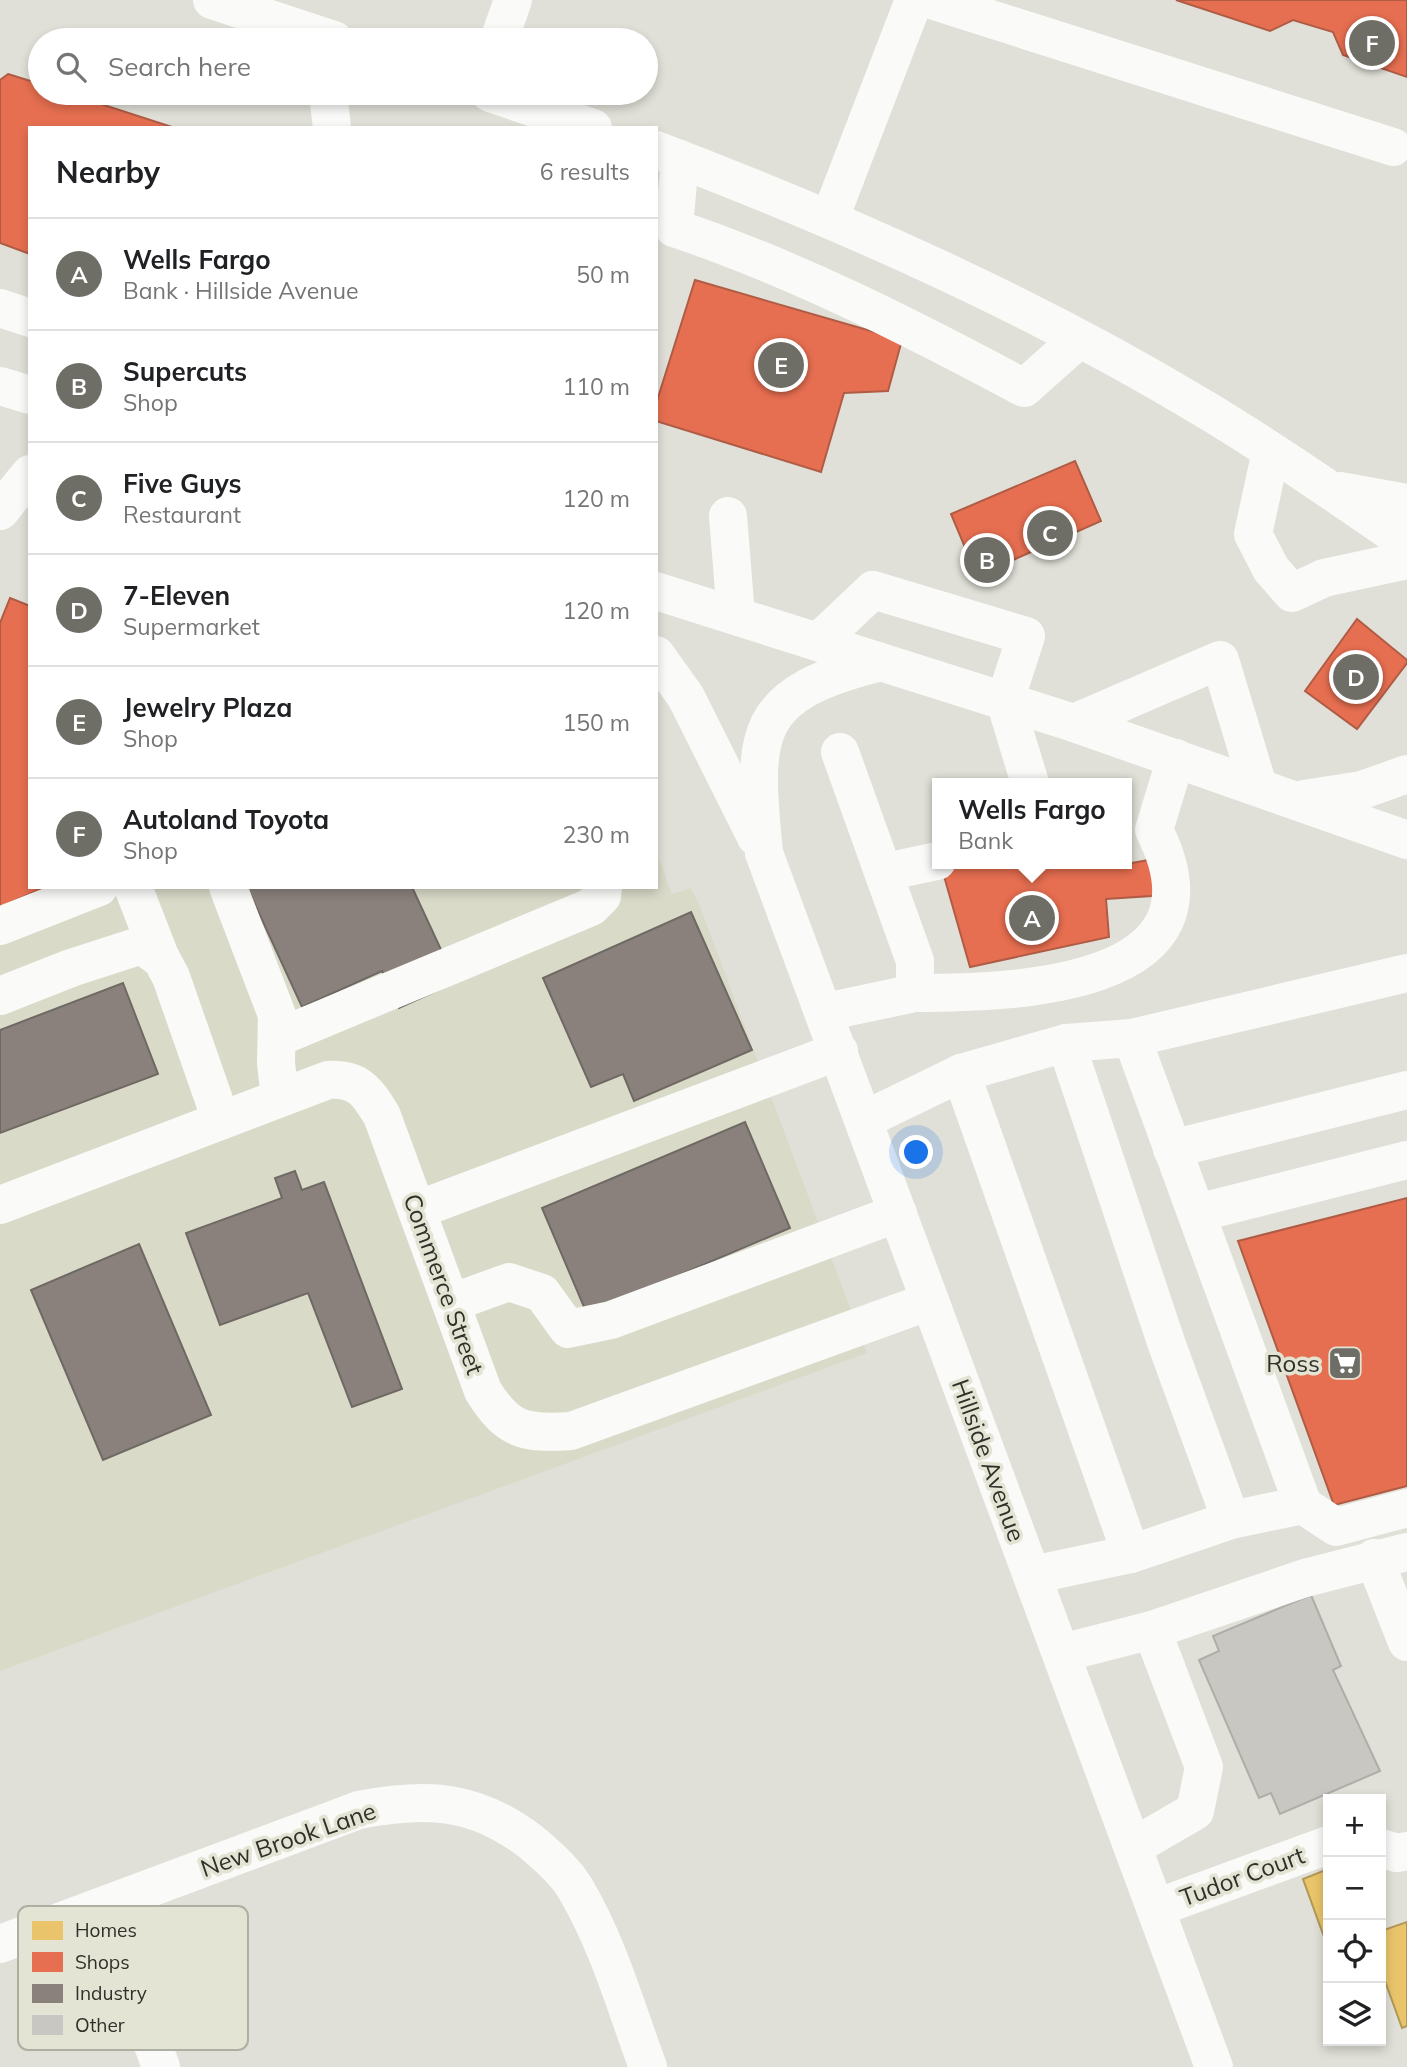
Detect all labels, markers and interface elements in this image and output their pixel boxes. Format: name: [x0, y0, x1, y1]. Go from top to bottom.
pin: F: [1349, 17, 1395, 69]
search box: [28, 28, 658, 105]
icon: search: [52, 48, 90, 86]
text: Search here: [108, 50, 251, 83]
text: Nearby: [56, 153, 160, 191]
text: 6 results: [540, 157, 630, 186]
text: Wells Fargo: [123, 243, 271, 276]
text: A: [70, 260, 88, 289]
text: 50 m: [576, 260, 630, 289]
text: Bank · Hillside Avenue: [123, 276, 358, 305]
pin: E: [758, 339, 804, 391]
text: Supercuts: [123, 355, 247, 388]
text: B: [71, 372, 87, 401]
text: 110 m: [562, 372, 630, 401]
text: Shop: [123, 388, 178, 417]
text: Five Guys: [123, 467, 242, 500]
text: C: [71, 484, 87, 513]
text: 120 m: [562, 484, 630, 513]
text: Restaurant: [123, 500, 241, 529]
pin: C: [1027, 507, 1073, 559]
pin: B: [964, 534, 1010, 586]
text: 7-Eleven: [123, 579, 230, 612]
text: D: [70, 596, 88, 625]
text: 120 m: [562, 596, 630, 625]
text: Supermarket: [123, 612, 260, 641]
pin: D: [1333, 651, 1379, 703]
text: Jewelry Plaza: [123, 691, 292, 724]
text: E: [72, 708, 86, 737]
text: 150 m: [562, 708, 630, 737]
text: Shop: [123, 724, 178, 753]
popup: [932, 778, 1132, 869]
text: Wells Fargo: [958, 793, 1106, 826]
text: Autoland Toyota: [123, 803, 329, 836]
text: F: [72, 820, 86, 849]
text: 230 m: [562, 820, 630, 849]
text: Bank: [958, 826, 1013, 855]
text: Shop: [123, 836, 178, 865]
pin: A: [1009, 892, 1055, 944]
your location: [899, 1135, 933, 1169]
street label: Commerce Street: [397, 1189, 491, 1379]
supermarket icon: Ross: [1326, 1344, 1364, 1382]
place label: Ross: [1266, 1348, 1320, 1378]
street label: Hillside Avenue: [946, 1375, 1032, 1545]
map controls: [1323, 1794, 1386, 2046]
button: +: [1323, 1794, 1386, 1857]
street label: New Brook Lane: [196, 1795, 380, 1883]
street label: Tudor Court: [1176, 1840, 1308, 1912]
button: −: [1323, 1857, 1386, 1920]
legend: [18, 1906, 248, 2050]
text: Homes: [75, 1918, 137, 1942]
button: locate: [1323, 1920, 1386, 1983]
text: Shops: [75, 1950, 130, 1974]
text: Industry: [75, 1981, 147, 2005]
button: layers: [1323, 1983, 1386, 2046]
text: Other: [75, 2013, 125, 2037]

